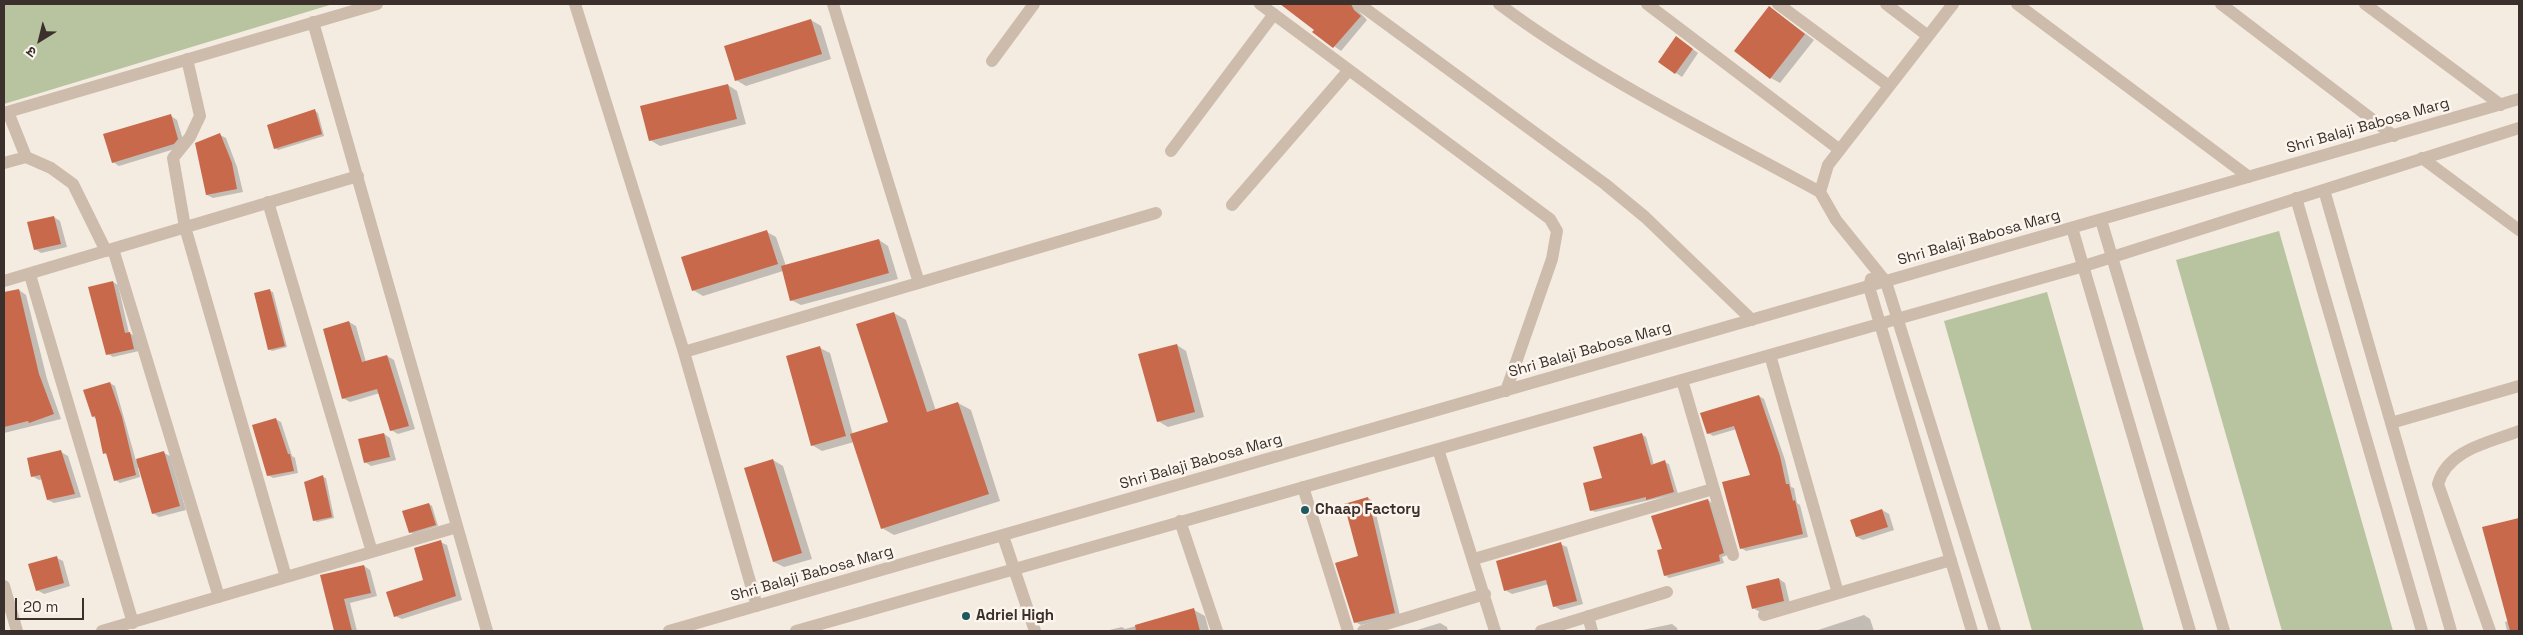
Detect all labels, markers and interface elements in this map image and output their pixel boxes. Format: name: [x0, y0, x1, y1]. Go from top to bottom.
north arrow: [15, 15, 65, 65]
text: उ: [23, 42, 40, 62]
street label: Shri Balaji Babosa Marg: [2285, 94, 2451, 158]
street label: Shri Balaji Babosa Marg: [1896, 206, 2062, 270]
street label: Shri Balaji Babosa Marg: [1507, 318, 1673, 382]
street label: Shri Balaji Babosa Marg: [1118, 430, 1284, 494]
place label: Chaap Factory: [1315, 501, 1421, 519]
marker: Chaap Factory: [1299, 504, 1311, 516]
street label: Shri Balaji Babosa Marg: [729, 542, 895, 606]
scale bar: [18, 588, 86, 620]
text: 20 m: [23, 597, 58, 616]
place label: Adriel High: [976, 607, 1054, 625]
marker: Adriel High: [960, 610, 972, 622]

